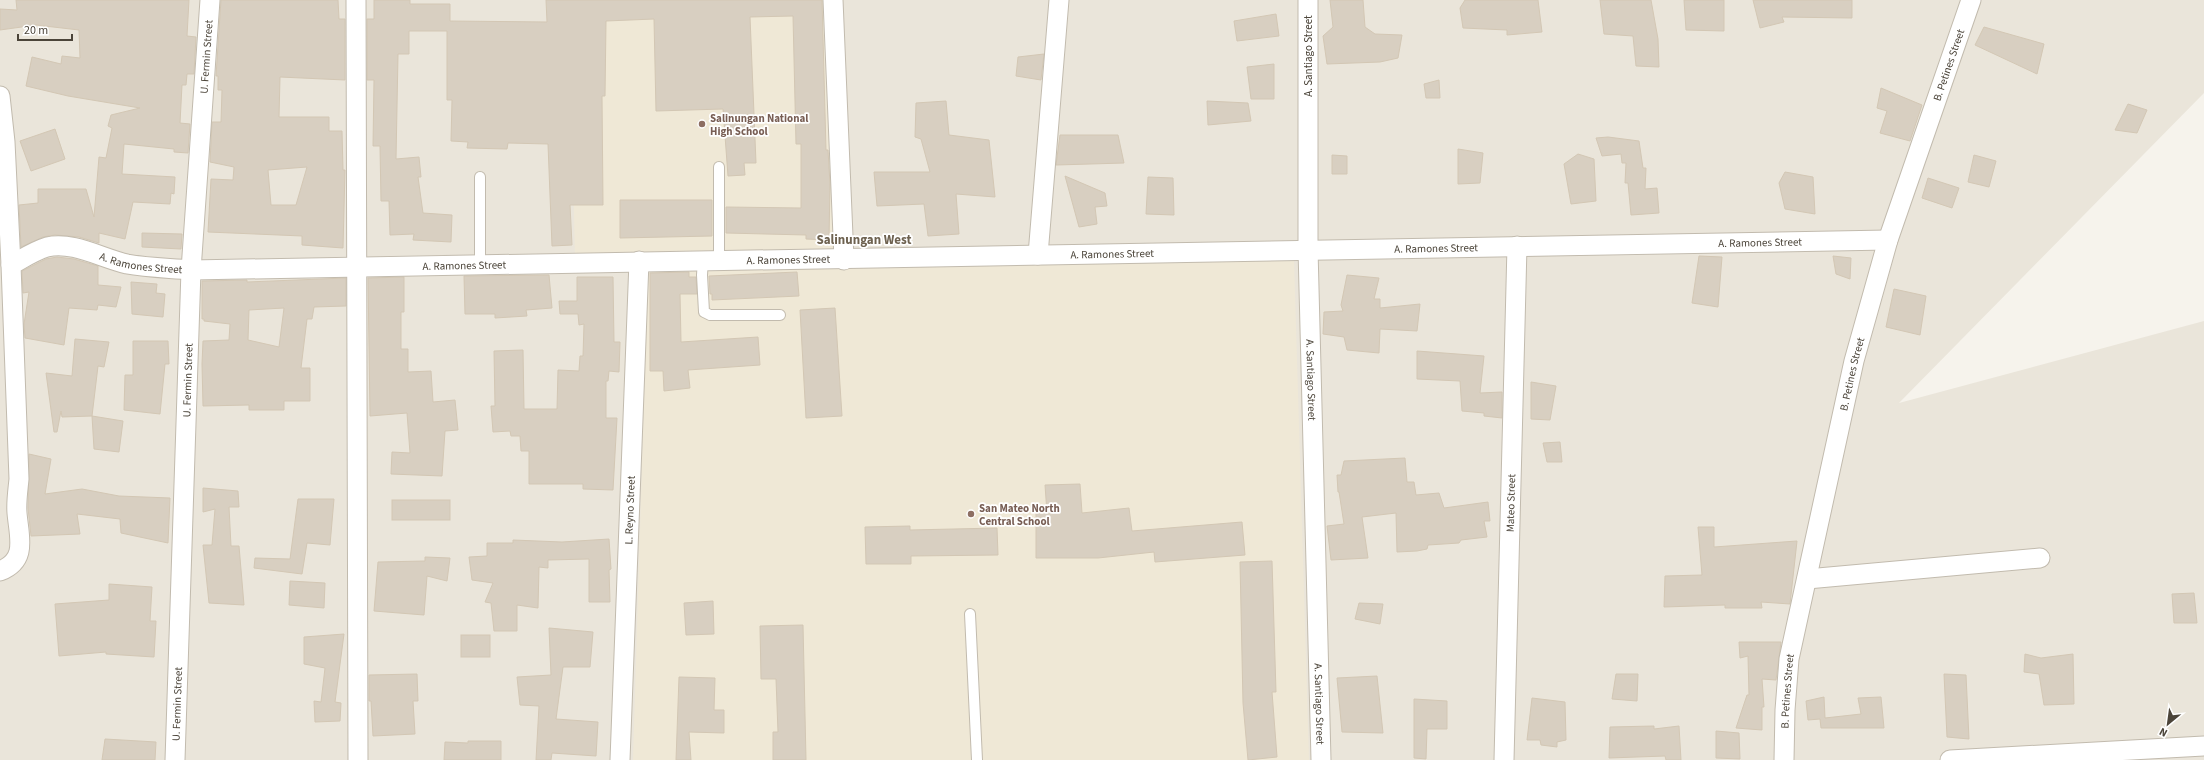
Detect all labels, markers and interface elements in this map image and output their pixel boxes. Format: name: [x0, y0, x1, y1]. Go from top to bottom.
street label: A. Santiago Street: [1301, 15, 1316, 97]
scale bar: [18, 16, 72, 42]
street label: U. Fermin Street: [196, 19, 216, 94]
text: 20 m: [24, 22, 48, 39]
street label: B. Petines Street: [1929, 27, 1968, 103]
place label: Salinungan National High School: [710, 111, 809, 139]
marker: Salinungan National High School: [697, 119, 707, 129]
district label: Salinungan West: [816, 231, 912, 249]
street label: A. Ramones Street: [1718, 234, 1802, 251]
street label: A. Ramones Street: [1394, 240, 1478, 256]
street label: A. Ramones Street: [1070, 245, 1154, 262]
street label: A. Ramones Street: [98, 248, 183, 277]
street label: A. Ramones Street: [746, 251, 830, 268]
street label: A. Ramones Street: [422, 257, 507, 273]
street label: B. Petines Street: [1836, 335, 1868, 412]
street label: A. Santiago Street: [1303, 339, 1320, 421]
street label: U. Fermin Street: [179, 343, 196, 418]
street label: Mateo Street: [1502, 474, 1519, 532]
street label: L. Reyno Street: [621, 475, 638, 545]
place label: San Mateo North Central School: [979, 501, 1060, 529]
marker: San Mateo North Central School: [966, 509, 976, 519]
street label: B. Petines Street: [1777, 652, 1798, 729]
street label: A. Santiago Street: [1311, 663, 1328, 745]
street label: U. Fermin Street: [168, 666, 186, 741]
north arrow: [2148, 704, 2188, 744]
text: N: [2157, 724, 2170, 741]

